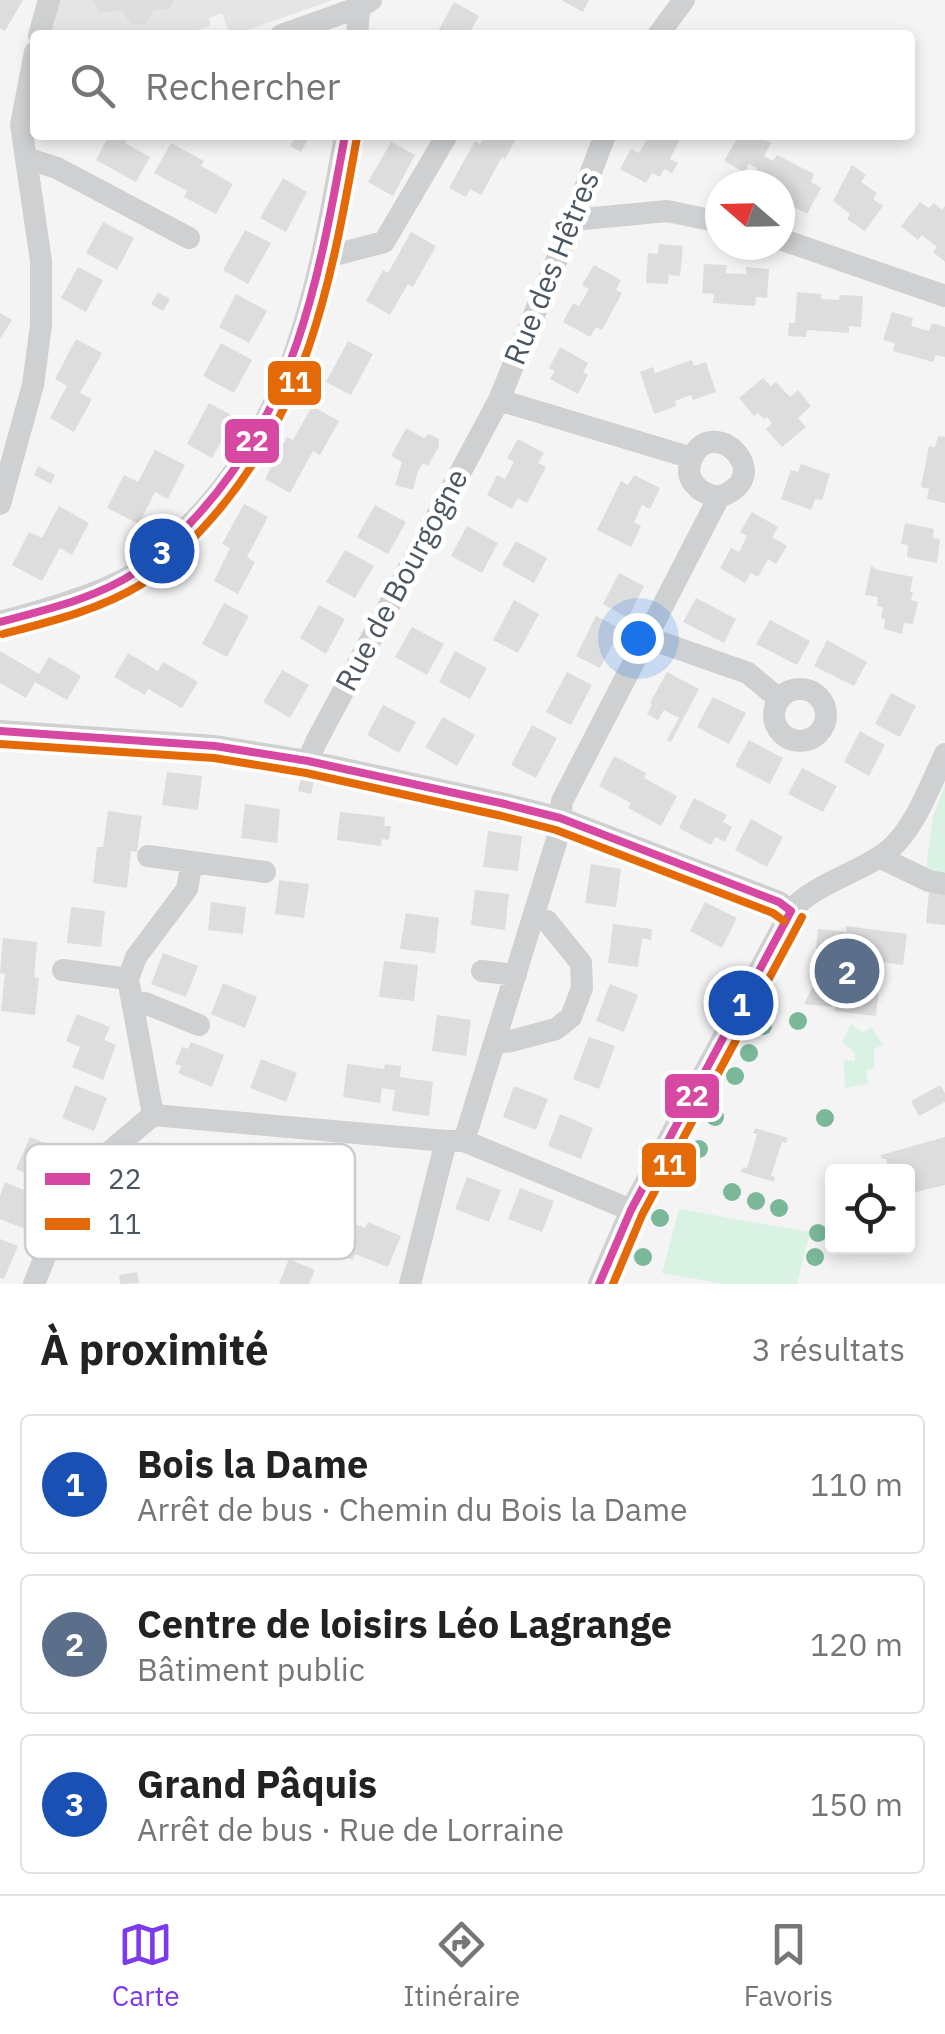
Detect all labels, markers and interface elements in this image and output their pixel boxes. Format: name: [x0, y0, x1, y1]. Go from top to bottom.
search box: [30, 30, 915, 140]
icon: search: [65, 58, 120, 113]
text: Rechercher: [145, 61, 340, 110]
street label: Rue des Hêtres: [494, 165, 607, 370]
north arrow: [705, 170, 795, 260]
line badge: 11: [266, 359, 323, 407]
text: 11: [278, 363, 312, 400]
line badge: 22: [223, 417, 281, 465]
text: 22: [235, 422, 269, 459]
street label: Rue de Bourgogne: [326, 461, 476, 697]
pin: 3: [130, 514, 194, 588]
your location: [613, 613, 664, 664]
pin: 2: [814, 934, 880, 1008]
pin: 1: [708, 966, 774, 1040]
line badge: 22: [663, 1072, 721, 1120]
text: 22: [675, 1077, 709, 1114]
line badge: 11: [640, 1141, 698, 1189]
legend: [25, 1144, 355, 1259]
text: 11: [652, 1146, 686, 1183]
text: 22: [108, 1160, 142, 1197]
map controls: [825, 1164, 915, 1254]
button: locate: [825, 1164, 915, 1254]
text: 11: [108, 1205, 142, 1242]
text: À proximité: [40, 1322, 269, 1377]
text: 3 résultats: [752, 1328, 905, 1370]
text: Bois la Dame: [137, 1439, 368, 1488]
text: 1: [65, 1463, 84, 1505]
text: 110 m: [810, 1463, 903, 1505]
text: Arrêt de bus · Chemin du Bois la Dame: [137, 1488, 688, 1530]
text: Centre de loisirs Léo Lagrange: [137, 1599, 672, 1648]
text: 2: [65, 1623, 84, 1665]
text: 120 m: [810, 1623, 903, 1665]
text: Bâtiment public: [137, 1648, 365, 1690]
text: Grand Pâquis: [137, 1759, 377, 1808]
text: 3: [65, 1783, 84, 1825]
text: 150 m: [810, 1783, 903, 1825]
text: Arrêt de bus · Rue de Lorraine: [137, 1808, 564, 1850]
tab: Carte: [112, 1917, 180, 2014]
tab: Itinéraire: [403, 1917, 520, 2014]
tab: Favoris: [744, 1917, 833, 2014]

